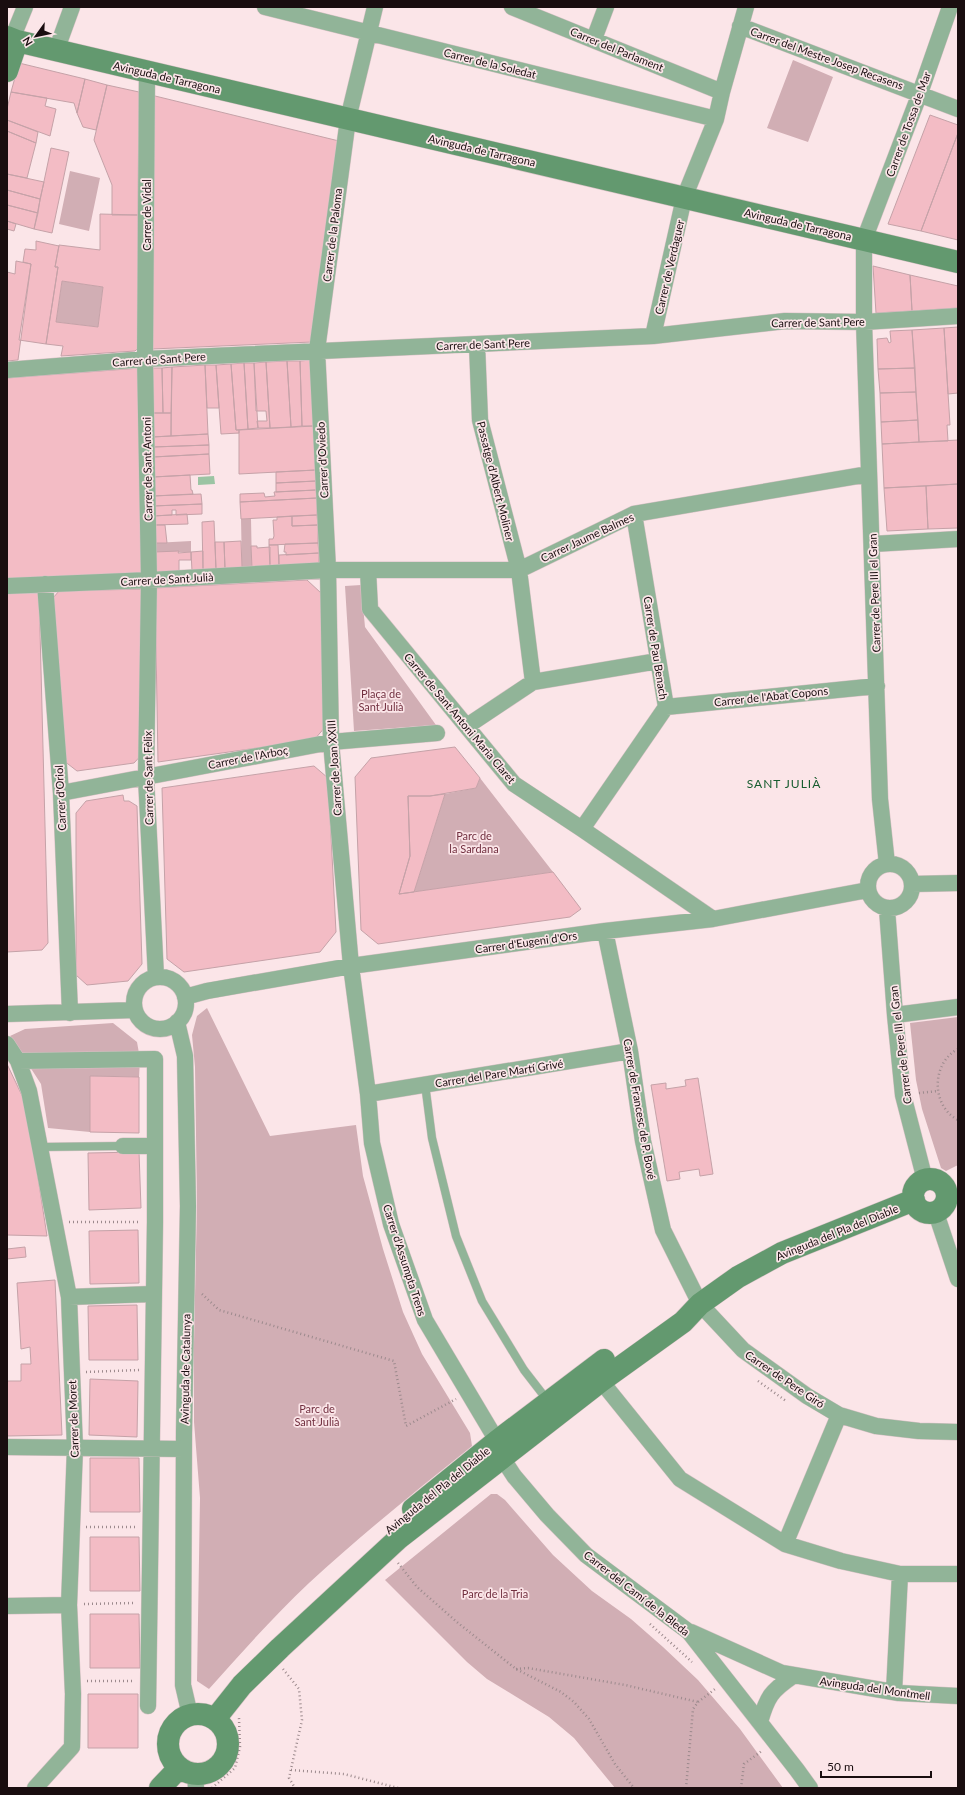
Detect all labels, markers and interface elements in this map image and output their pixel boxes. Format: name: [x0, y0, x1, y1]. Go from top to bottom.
north arrow: [16, 16, 56, 56]
street label: Carrer del Parlament: [569, 24, 665, 74]
street label: Carrer del Mestre Josep Recasens: [749, 24, 905, 92]
text: N: [19, 35, 35, 49]
street label: Carrer de la Soledat: [442, 45, 538, 81]
street label: Avinguda de Tarragona: [112, 58, 222, 96]
street label: Carrer de Tossa de Mar: [883, 70, 933, 178]
street label: Avinguda de Tarragona: [427, 131, 537, 169]
street label: Carrer de Vidal: [140, 179, 153, 251]
street label: Carrer de la Paloma: [320, 188, 344, 282]
street label: Avinguda de Tarragona: [743, 205, 853, 243]
street label: Carrer de Verdaguer: [652, 218, 686, 316]
street label: Carrer de Sant Pere: [771, 315, 865, 329]
street label: Carrer de Sant Pere: [436, 336, 530, 352]
street label: Carrer de Sant Pere: [112, 349, 206, 369]
street label: Carrer de Sant Antoni: [140, 417, 154, 521]
street label: Passatge d'Albert Moliner: [475, 420, 517, 542]
street label: Carrer d'Oviedo: [314, 421, 330, 499]
street label: Carrer Jaume Balmes: [538, 510, 636, 564]
street label: Carrer de Pere III el Gran: [865, 533, 883, 653]
street label: Carrer de Sant Julià: [120, 570, 214, 588]
street label: Carrer de Pau Benach: [641, 595, 671, 701]
street label: Carrer de Sant Antoni Maria Claret: [402, 650, 518, 786]
street label: Carrer de l'Abat Copons: [713, 684, 829, 708]
park label: Plaça de Sant Julià: [358, 687, 404, 713]
street label: Carrer de Joan XXIII: [324, 720, 344, 816]
street label: Carrer de Sant Fèlix: [141, 730, 155, 825]
street label: Carrer de l'Arboç: [207, 743, 289, 771]
street label: Carrer d'Oriol: [52, 765, 68, 831]
district label: SANT JULIÀ: [747, 776, 821, 791]
park label: Parc de la Sardana: [449, 829, 499, 855]
street label: Carrer d'Eugeni d'Ors: [474, 928, 578, 956]
street label: Carrer de Pere III el Gran: [886, 985, 914, 1105]
street label: Carrer de Francesc de P. Bové: [621, 1037, 659, 1181]
street label: Carrer del Pare Martí Grivé: [434, 1056, 564, 1090]
street label: Avinguda del Pla del Diable: [774, 1201, 900, 1263]
street label: Carrer d'Assumpta Trens: [381, 1202, 429, 1318]
street label: Avinguda de Catalunya: [178, 1314, 192, 1424]
street label: Carrer de Pere Giró: [743, 1348, 827, 1410]
street label: Carrer de Moret: [65, 1380, 81, 1458]
park label: Parc de Sant Julià: [294, 1402, 340, 1428]
street label: Avinguda del Pla del Diable: [382, 1444, 492, 1536]
street label: Carrer del Camí de la Bleda: [582, 1548, 692, 1638]
park label: Parc de la Tria: [462, 1587, 528, 1600]
street label: Avinguda del Montmell: [819, 1674, 931, 1702]
scale bar: [821, 1753, 931, 1779]
text: 50 m: [827, 1759, 854, 1774]

